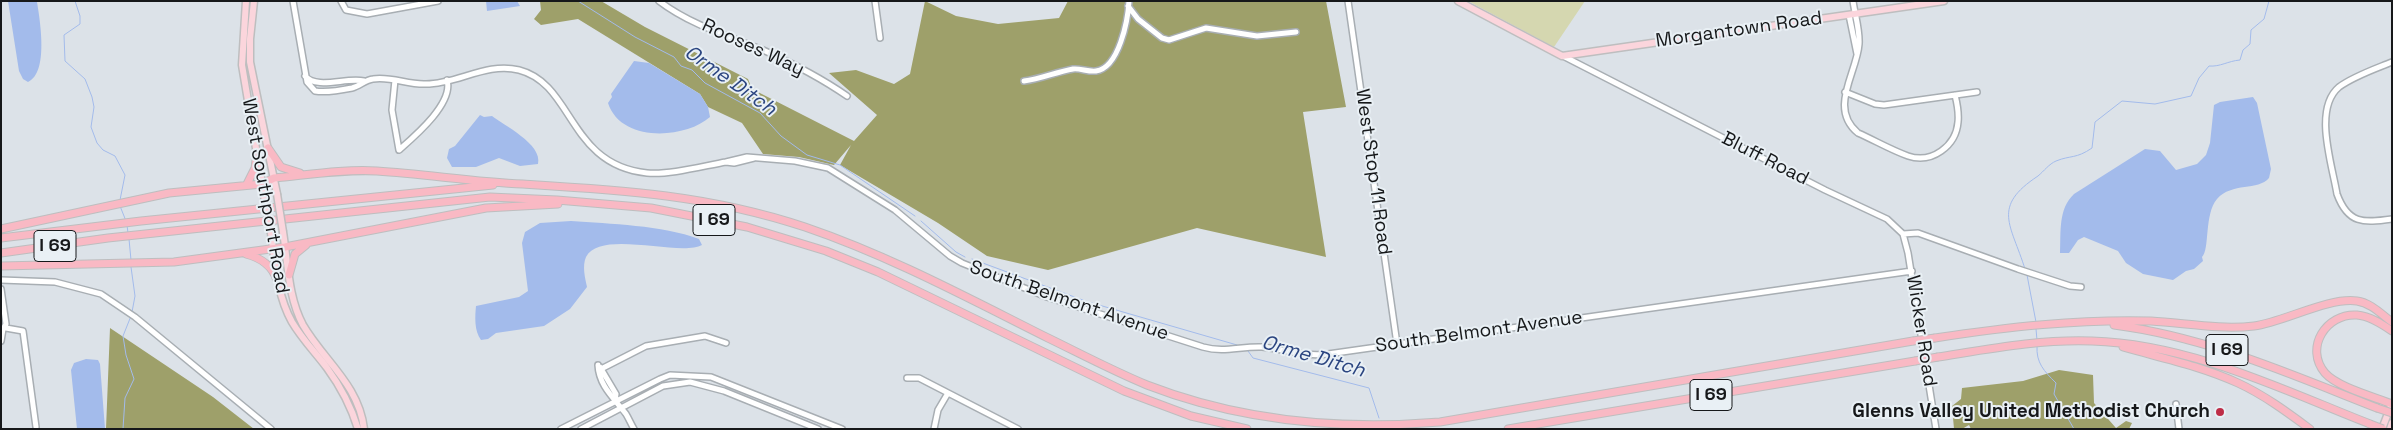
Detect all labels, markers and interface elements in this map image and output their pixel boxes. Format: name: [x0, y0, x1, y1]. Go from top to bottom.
street label: Morgantown Road: [1654, 7, 1824, 53]
street label: Rooses Way: [698, 14, 808, 82]
water label: Orme Ditch: [680, 41, 780, 121]
street label: West Stop 11 Road: [1350, 88, 1396, 256]
street label: West Southport Road: [237, 97, 293, 295]
street label: Bluff Road: [1718, 127, 1812, 191]
road number: I 69: [693, 204, 735, 236]
road number: I 69: [34, 230, 76, 262]
street label: South Belmont Avenue: [967, 256, 1171, 346]
street label: Wicker Road: [1901, 274, 1941, 388]
street label: South Belmont Avenue: [1374, 306, 1584, 358]
water label: Orme Ditch: [1259, 331, 1367, 383]
road number: I 69: [2206, 334, 2248, 366]
road number: I 69: [1690, 380, 1732, 410]
place label: Glenns Valley United Methodist Church: [1852, 401, 2210, 423]
marker: Glenns Valley United Methodist Church: [2214, 406, 2226, 418]

